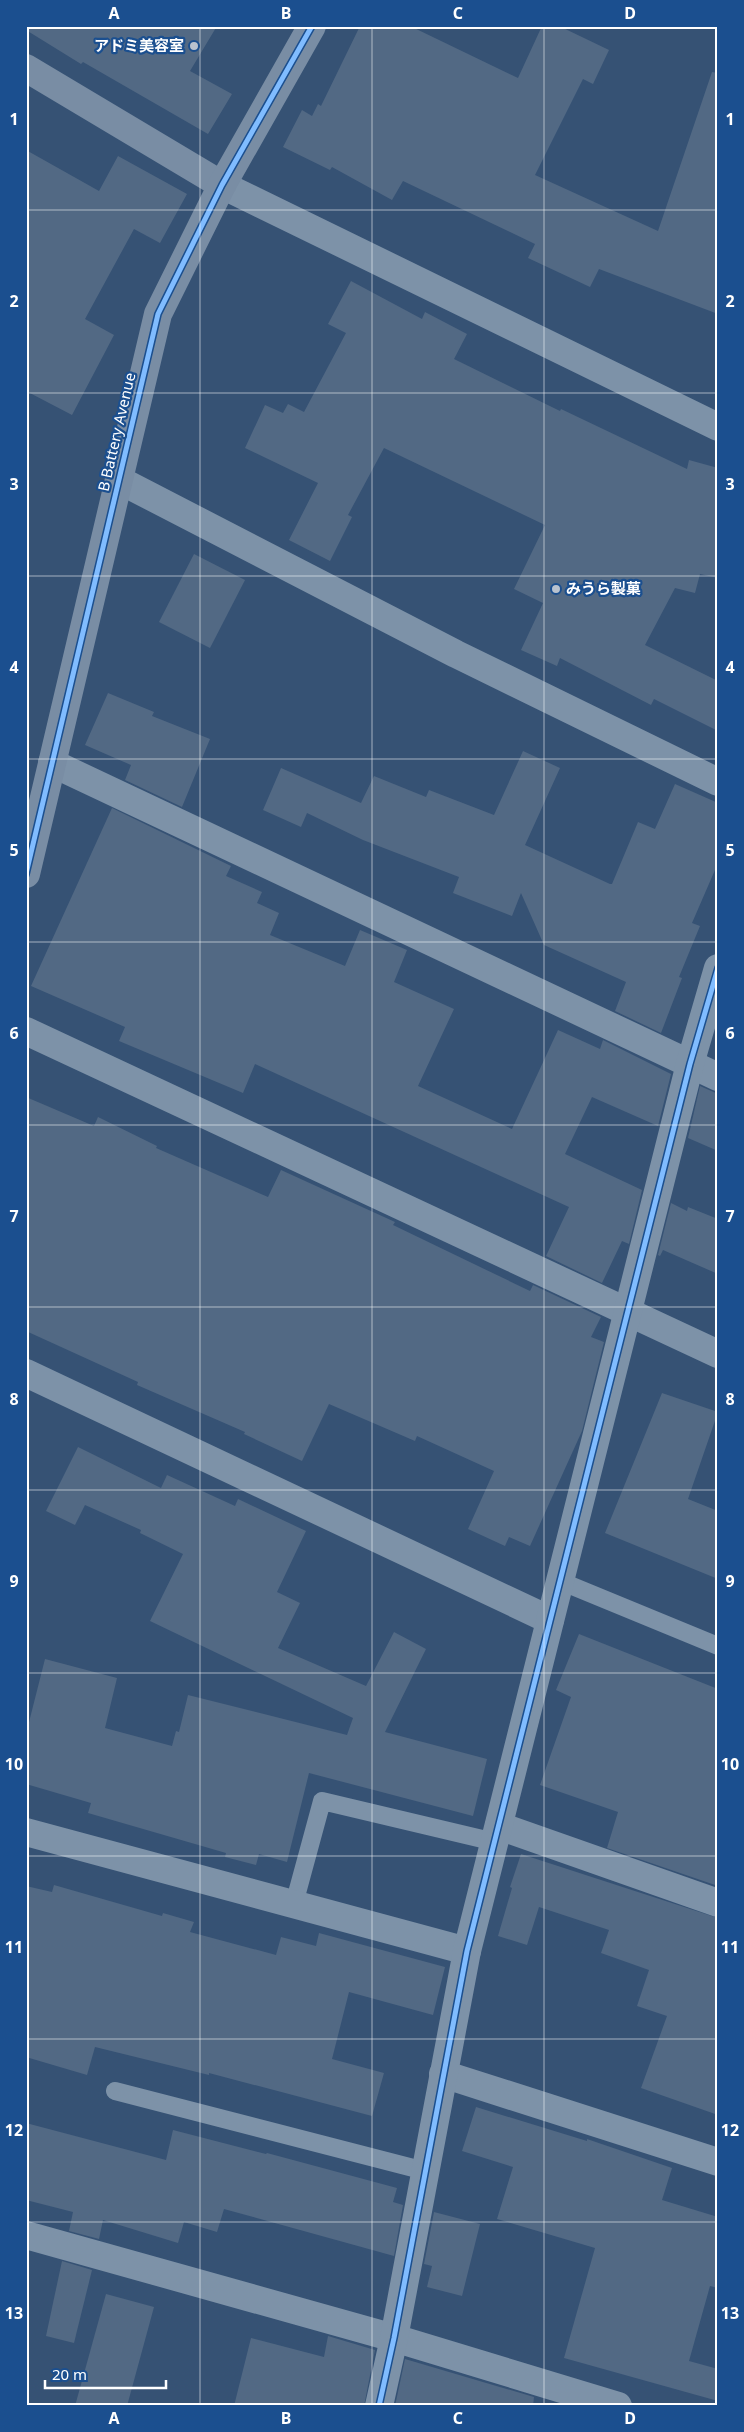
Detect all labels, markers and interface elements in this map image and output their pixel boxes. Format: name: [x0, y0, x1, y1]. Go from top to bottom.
text: A: [108, 2, 120, 24]
text: B: [281, 2, 291, 24]
text: C: [453, 2, 463, 24]
text: D: [624, 2, 636, 24]
place label: アドミ美容室: [94, 35, 184, 55]
marker: アドミ美容室: [188, 40, 200, 52]
text: 1: [9, 108, 19, 130]
text: 1: [725, 108, 735, 130]
text: 2: [9, 290, 19, 312]
text: 2: [725, 290, 735, 312]
street label: B Battery Avenue: [93, 370, 139, 493]
text: 3: [9, 473, 19, 495]
text: 3: [725, 473, 735, 495]
place label: みうら製菓: [566, 578, 641, 598]
marker: みうら製菓: [550, 583, 562, 595]
text: 4: [9, 656, 19, 678]
text: 4: [725, 656, 735, 678]
text: 5: [9, 839, 19, 861]
text: 5: [725, 839, 735, 861]
text: 6: [9, 1022, 19, 1044]
text: 6: [725, 1022, 735, 1044]
text: 7: [9, 1205, 19, 1227]
text: 7: [725, 1205, 735, 1227]
text: 8: [9, 1388, 19, 1410]
text: 8: [725, 1388, 735, 1410]
text: 9: [9, 1570, 19, 1592]
text: 9: [725, 1570, 735, 1592]
text: 10: [5, 1753, 23, 1775]
text: 10: [721, 1753, 739, 1775]
text: 11: [5, 1936, 23, 1958]
text: 11: [721, 1936, 739, 1958]
text: 12: [5, 2119, 23, 2141]
text: 12: [721, 2119, 739, 2141]
text: 13: [5, 2302, 23, 2324]
text: 13: [721, 2302, 739, 2324]
scale bar: [45, 2357, 166, 2389]
text: 20 m: [52, 2364, 87, 2384]
text: A: [108, 2407, 120, 2429]
text: B: [281, 2407, 291, 2429]
text: C: [453, 2407, 463, 2429]
text: D: [624, 2407, 636, 2429]

